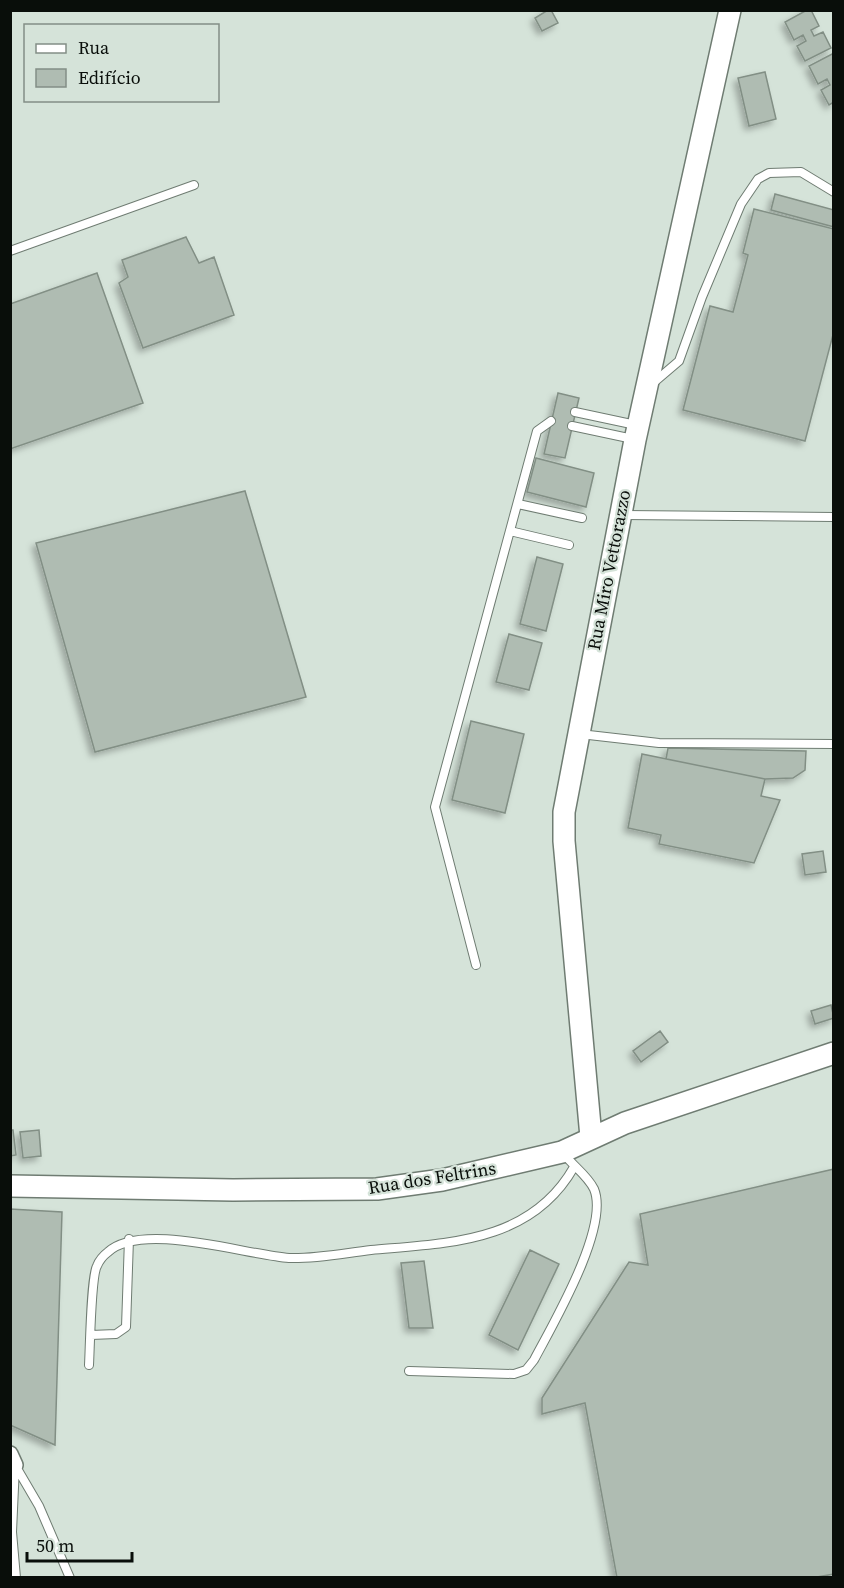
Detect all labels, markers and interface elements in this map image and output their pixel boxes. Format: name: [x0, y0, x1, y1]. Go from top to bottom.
legend: [24, 24, 219, 102]
text: Rua: [78, 35, 110, 60]
text: Edifício: [78, 65, 141, 90]
street label: Rua Miro Vettorazzo: [581, 488, 636, 652]
street label: Rua dos Feltrins: [366, 1155, 498, 1200]
scale bar: [27, 1525, 132, 1563]
text: 50 m: [36, 1533, 74, 1558]

